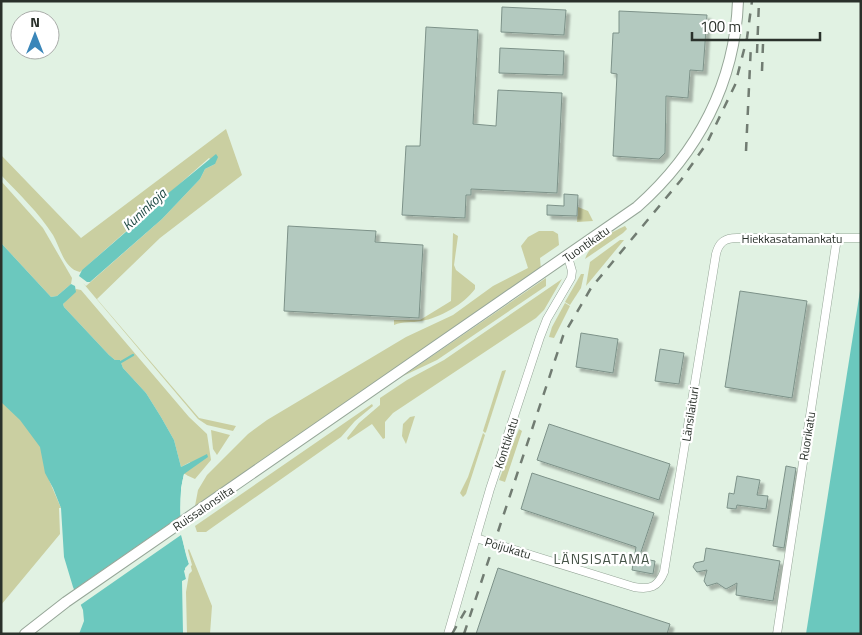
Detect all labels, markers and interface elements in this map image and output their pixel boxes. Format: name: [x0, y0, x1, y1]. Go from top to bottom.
north arrow: [10, 10, 60, 60]
scale bar: [692, 10, 820, 42]
text: N: [30, 11, 40, 32]
text: 100 m: [700, 15, 741, 38]
water label: Kuninkoja: [117, 182, 172, 235]
street label: Tuontikatu: [559, 221, 613, 267]
street label: Hiekkasatamankatu: [742, 229, 842, 248]
street label: Länsilaituri: [676, 385, 704, 443]
street label: Ruorikatu: [794, 410, 820, 462]
street label: Konttikatu: [489, 415, 523, 471]
street label: Ruissalonsilta: [169, 480, 237, 536]
street label: Poijukatu: [483, 532, 533, 564]
district label: LÄNSISATAMA: [554, 548, 650, 569]

